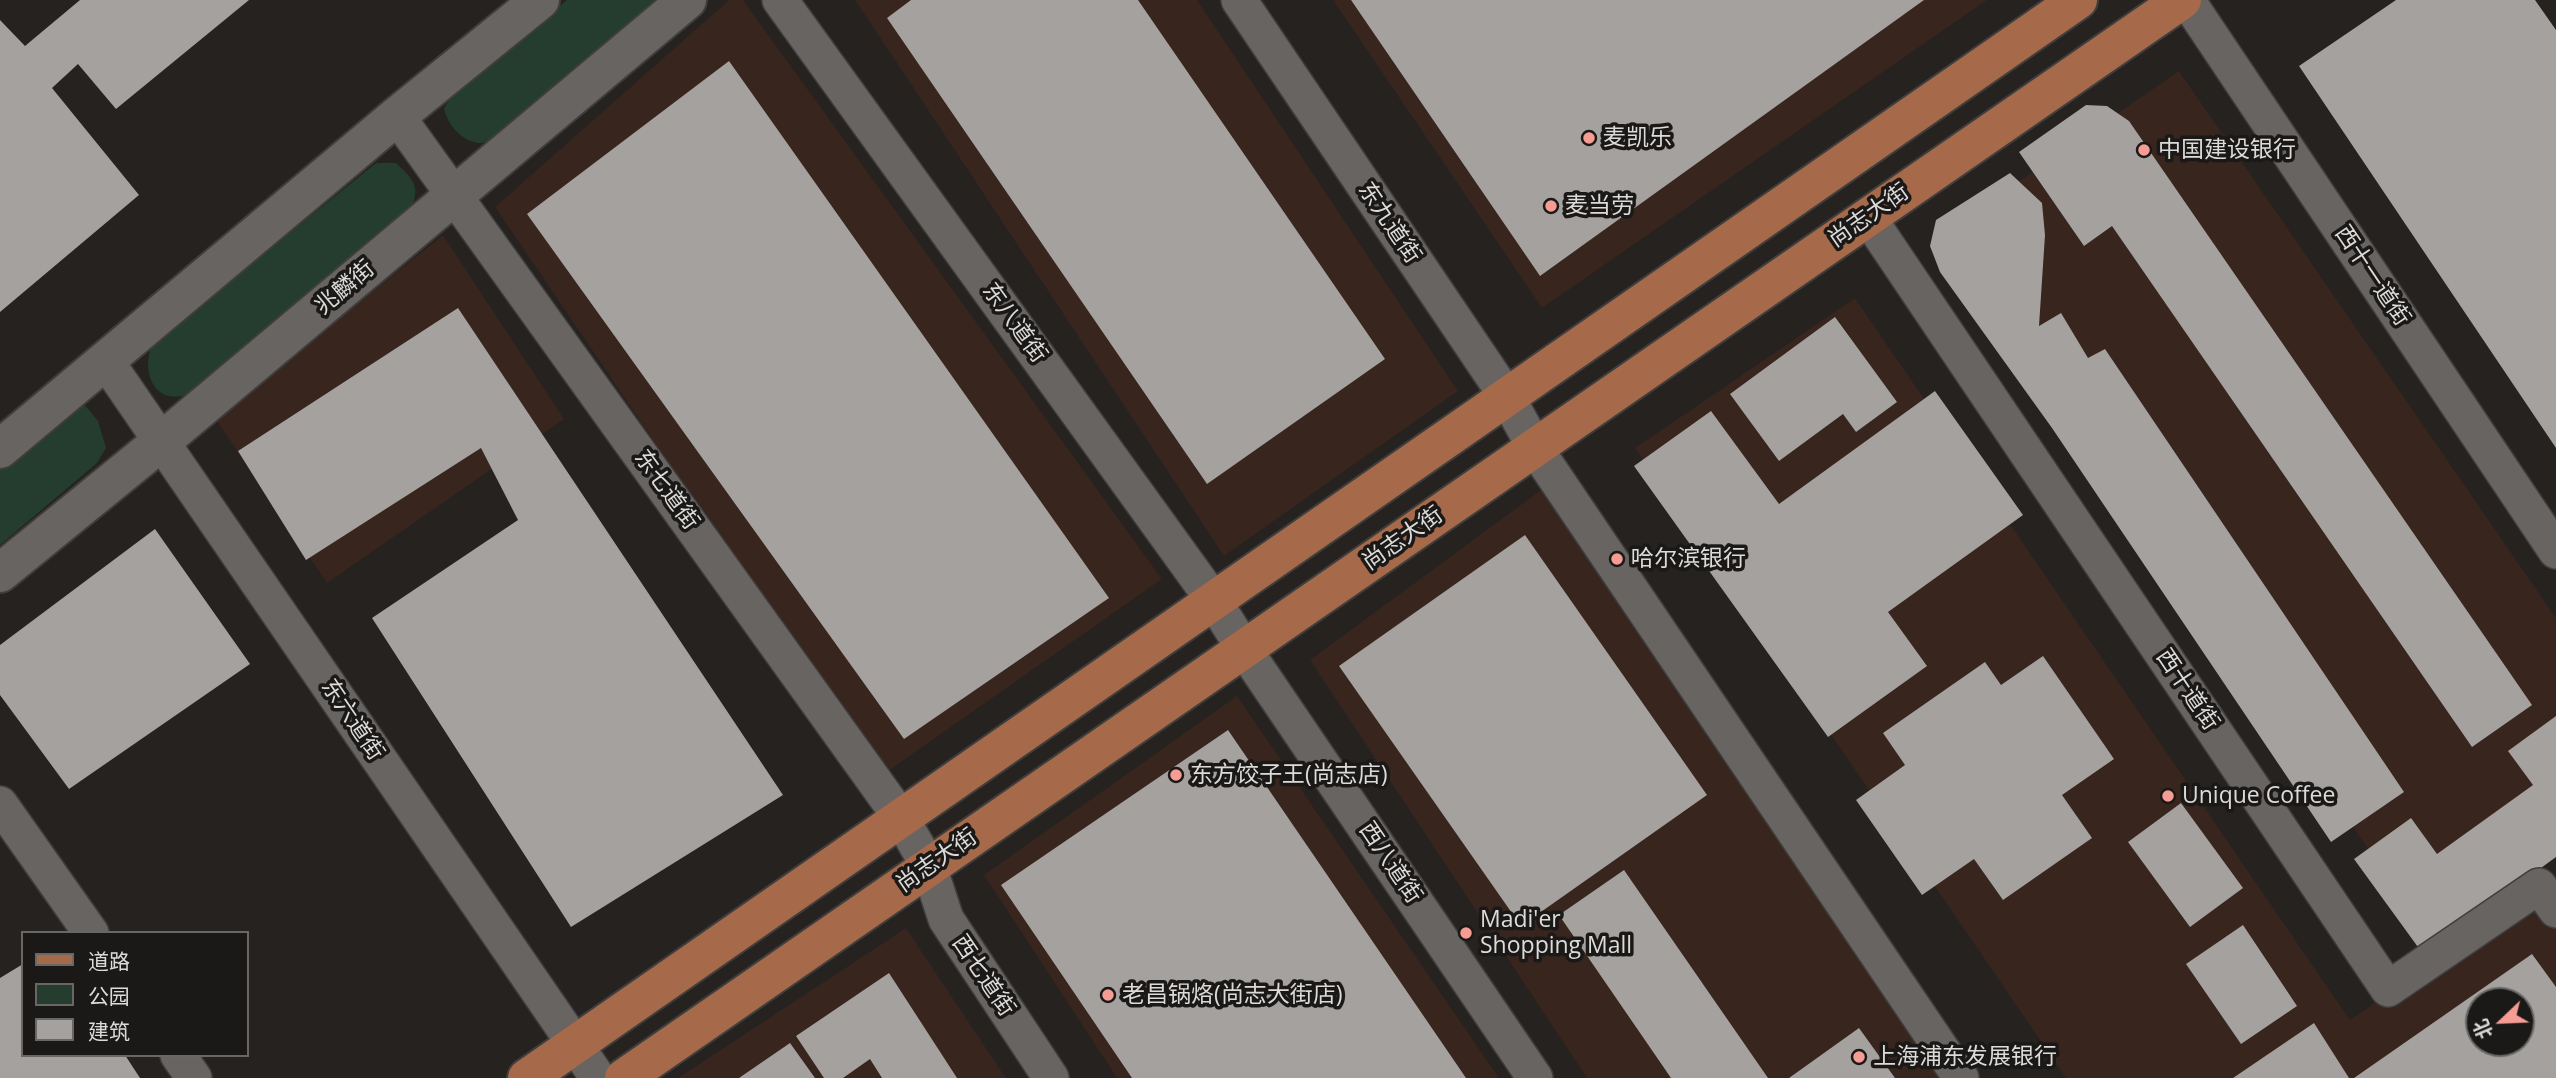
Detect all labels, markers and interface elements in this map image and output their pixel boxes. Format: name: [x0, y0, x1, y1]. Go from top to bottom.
place label: 麦凯乐: [1603, 124, 1672, 152]
marker: 麦凯乐: [1581, 130, 1597, 146]
place label: 中国建设银行: [2158, 136, 2296, 164]
marker: 中国建设银行: [2136, 142, 2152, 158]
street label: 东九道街: [1352, 177, 1426, 269]
street label: 尚志大街: [1823, 178, 1915, 254]
place label: 麦当劳: [1565, 192, 1634, 220]
marker: 麦当劳: [1543, 198, 1559, 214]
street label: 西十一道街: [2328, 221, 2416, 331]
street label: 兆麟街: [310, 255, 380, 321]
street label: 东八道街: [976, 278, 1052, 368]
street label: 东七道街: [628, 445, 704, 535]
street label: 尚志大街: [1357, 501, 1449, 577]
place label: 哈尔滨银行: [1631, 545, 1746, 573]
marker: 哈尔滨银行: [1609, 551, 1625, 567]
street label: 西十道街: [2150, 644, 2224, 736]
street label: 东六道街: [315, 674, 389, 766]
place label: 东方饺子王(尚志店): [1190, 761, 1388, 789]
marker: 东方饺子王(尚志店): [1168, 767, 1184, 783]
place label: Unique Coffee: [2182, 782, 2335, 810]
marker: Unique Coffee: [2160, 788, 2176, 804]
street label: 西八道街: [1353, 817, 1427, 909]
street label: 尚志大街: [891, 823, 983, 899]
place label: Madi'er Shopping Mall: [1480, 906, 1632, 960]
marker: Madi'er Shopping Mall: [1458, 925, 1474, 941]
street label: 西七道街: [946, 930, 1020, 1022]
legend: [21, 931, 248, 1057]
text: 道路: [88, 947, 130, 975]
place label: 老昌锅烙(尚志大街店): [1122, 981, 1343, 1009]
text: 公园: [88, 982, 130, 1010]
marker: 老昌锅烙(尚志大街店): [1100, 987, 1116, 1003]
north arrow: [2465, 987, 2535, 1057]
text: 北: [2467, 1016, 2498, 1043]
text: 建筑: [88, 1017, 130, 1045]
place label: 上海浦东发展银行: [1873, 1043, 2057, 1071]
marker: 上海浦东发展银行: [1851, 1049, 1867, 1065]

